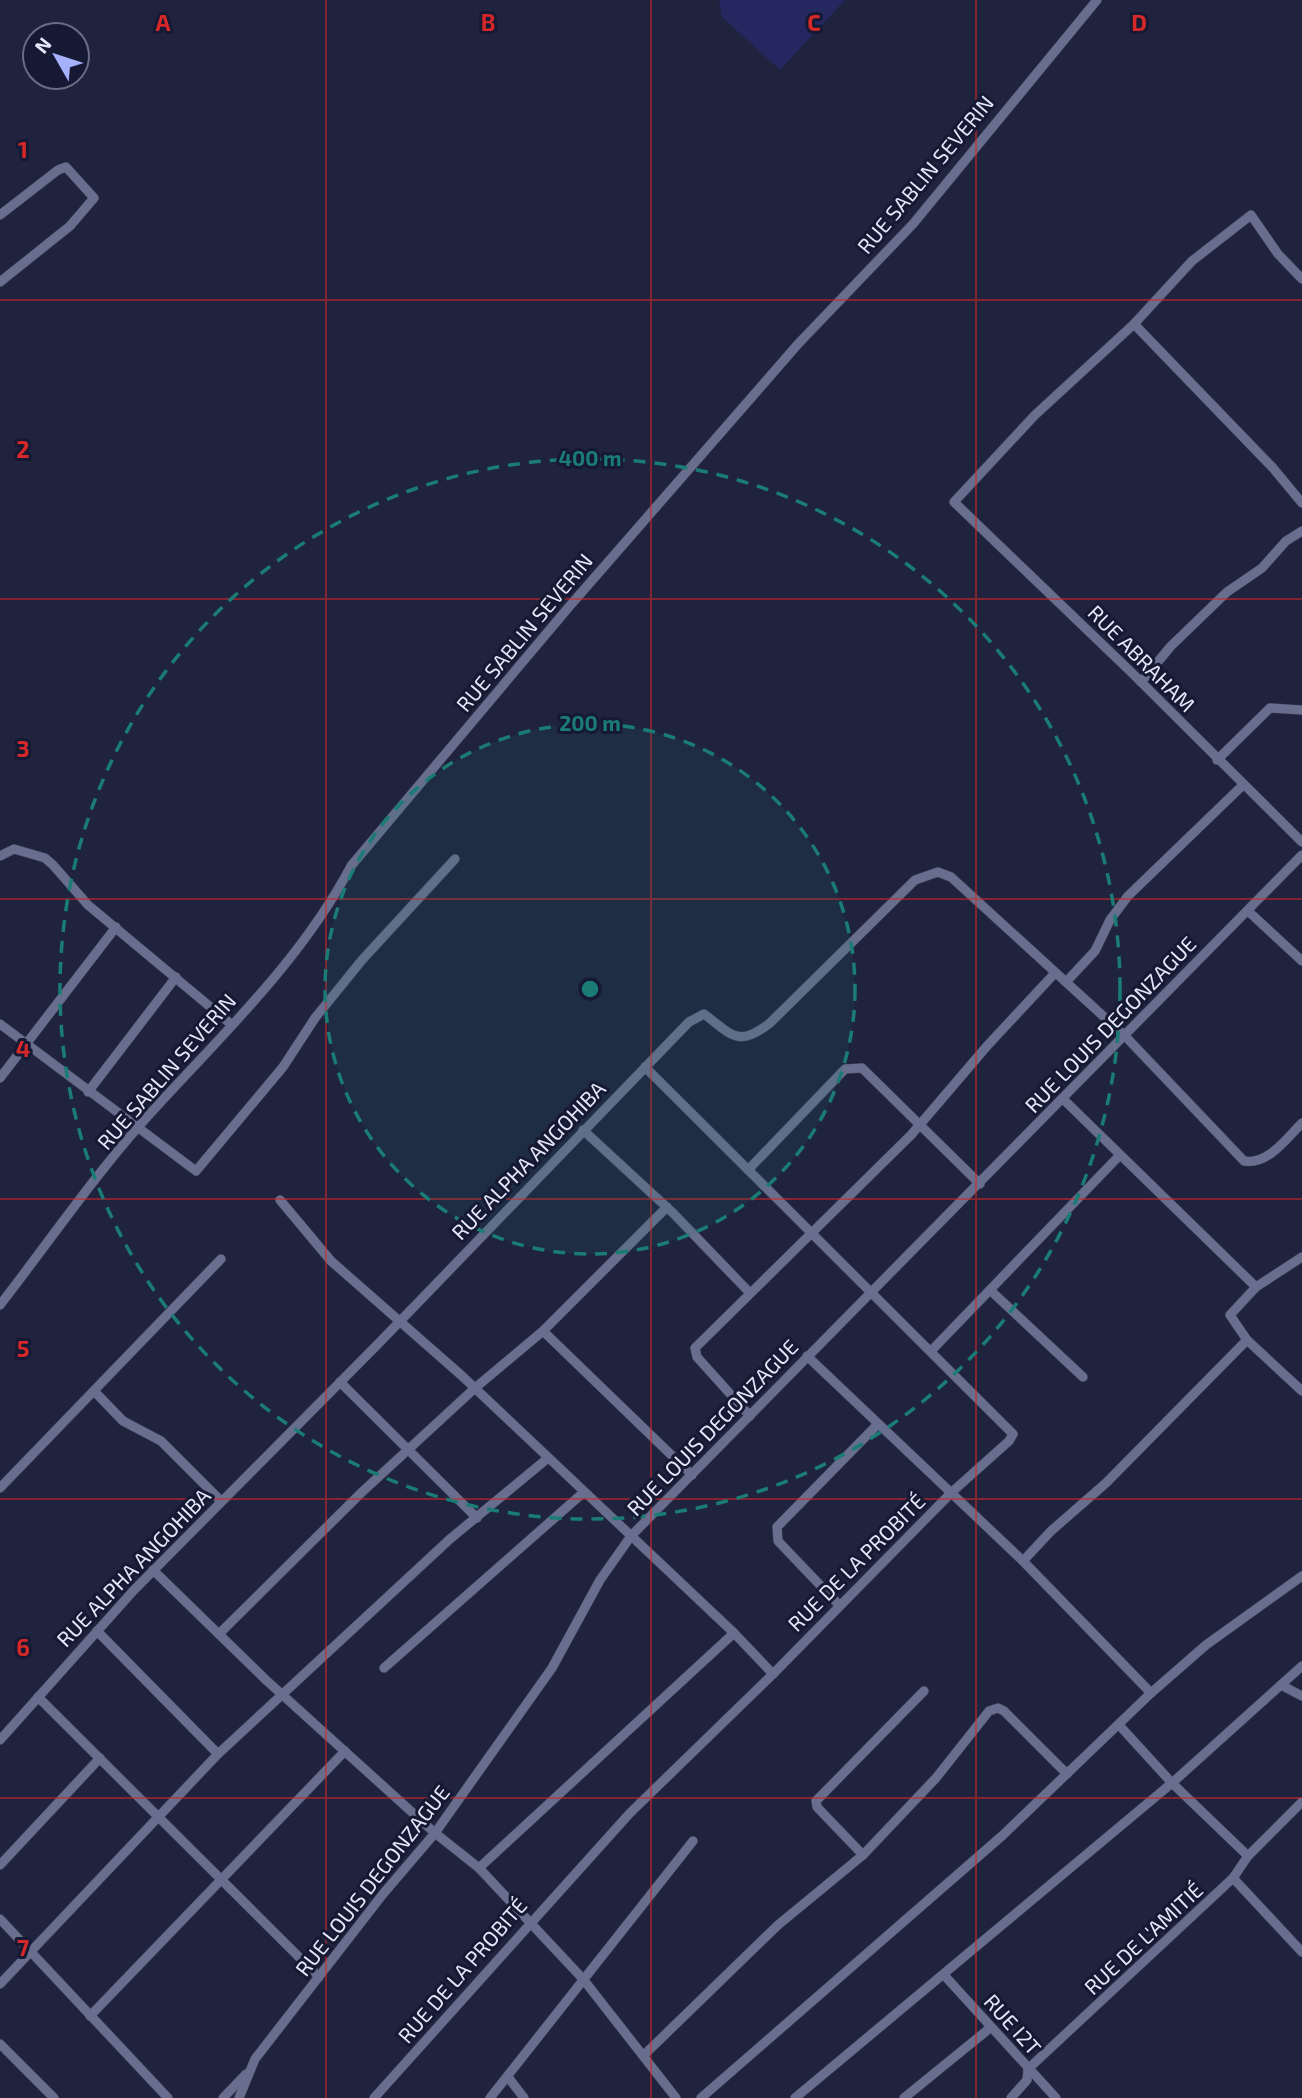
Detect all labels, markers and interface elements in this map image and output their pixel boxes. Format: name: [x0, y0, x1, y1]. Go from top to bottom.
text: A: [155, 8, 171, 36]
text: B: [481, 8, 495, 36]
text: C: [807, 8, 821, 36]
text: D: [1131, 8, 1147, 36]
north arrow: [21, 21, 91, 91]
text: N: [29, 32, 56, 58]
street label: RUE SABLIN SEVERIN: [851, 90, 998, 258]
text: 1: [18, 135, 28, 163]
text: 2: [16, 435, 30, 463]
text: 400 m: [559, 445, 621, 470]
street label: RUE SABLIN SEVERIN: [450, 548, 597, 716]
street label: RUE ABRAHAM: [1084, 599, 1201, 716]
text: 200 m: [559, 710, 621, 735]
text: 3: [16, 734, 30, 762]
street label: RUE LOUIS DEGONZAGUE: [1019, 931, 1201, 1117]
centre of rings: [578, 977, 602, 1001]
street label: RUE SABLIN SEVERIN: [91, 988, 240, 1154]
text: 4: [16, 1034, 30, 1062]
street label: RUE ALPHA ANGOHIBA: [446, 1076, 610, 1244]
text: 5: [17, 1334, 29, 1362]
street label: RUE LOUIS DEGONZAGUE: [621, 1334, 803, 1520]
street label: RUE ALPHA ANGOHIBA: [51, 1483, 215, 1651]
street label: RUE DE LA PROBITÉ: [782, 1488, 930, 1636]
text: 6: [16, 1633, 30, 1661]
street label: RUE LOUIS DEGONZAGUE: [290, 1780, 454, 1980]
street label: RUE DE L'AMITIÉ: [1079, 1877, 1207, 1999]
street label: RUE DE LA PROBITÉ: [392, 1892, 532, 2048]
text: 7: [17, 1933, 29, 1961]
street label: RUE I2T: [979, 1989, 1047, 2059]

